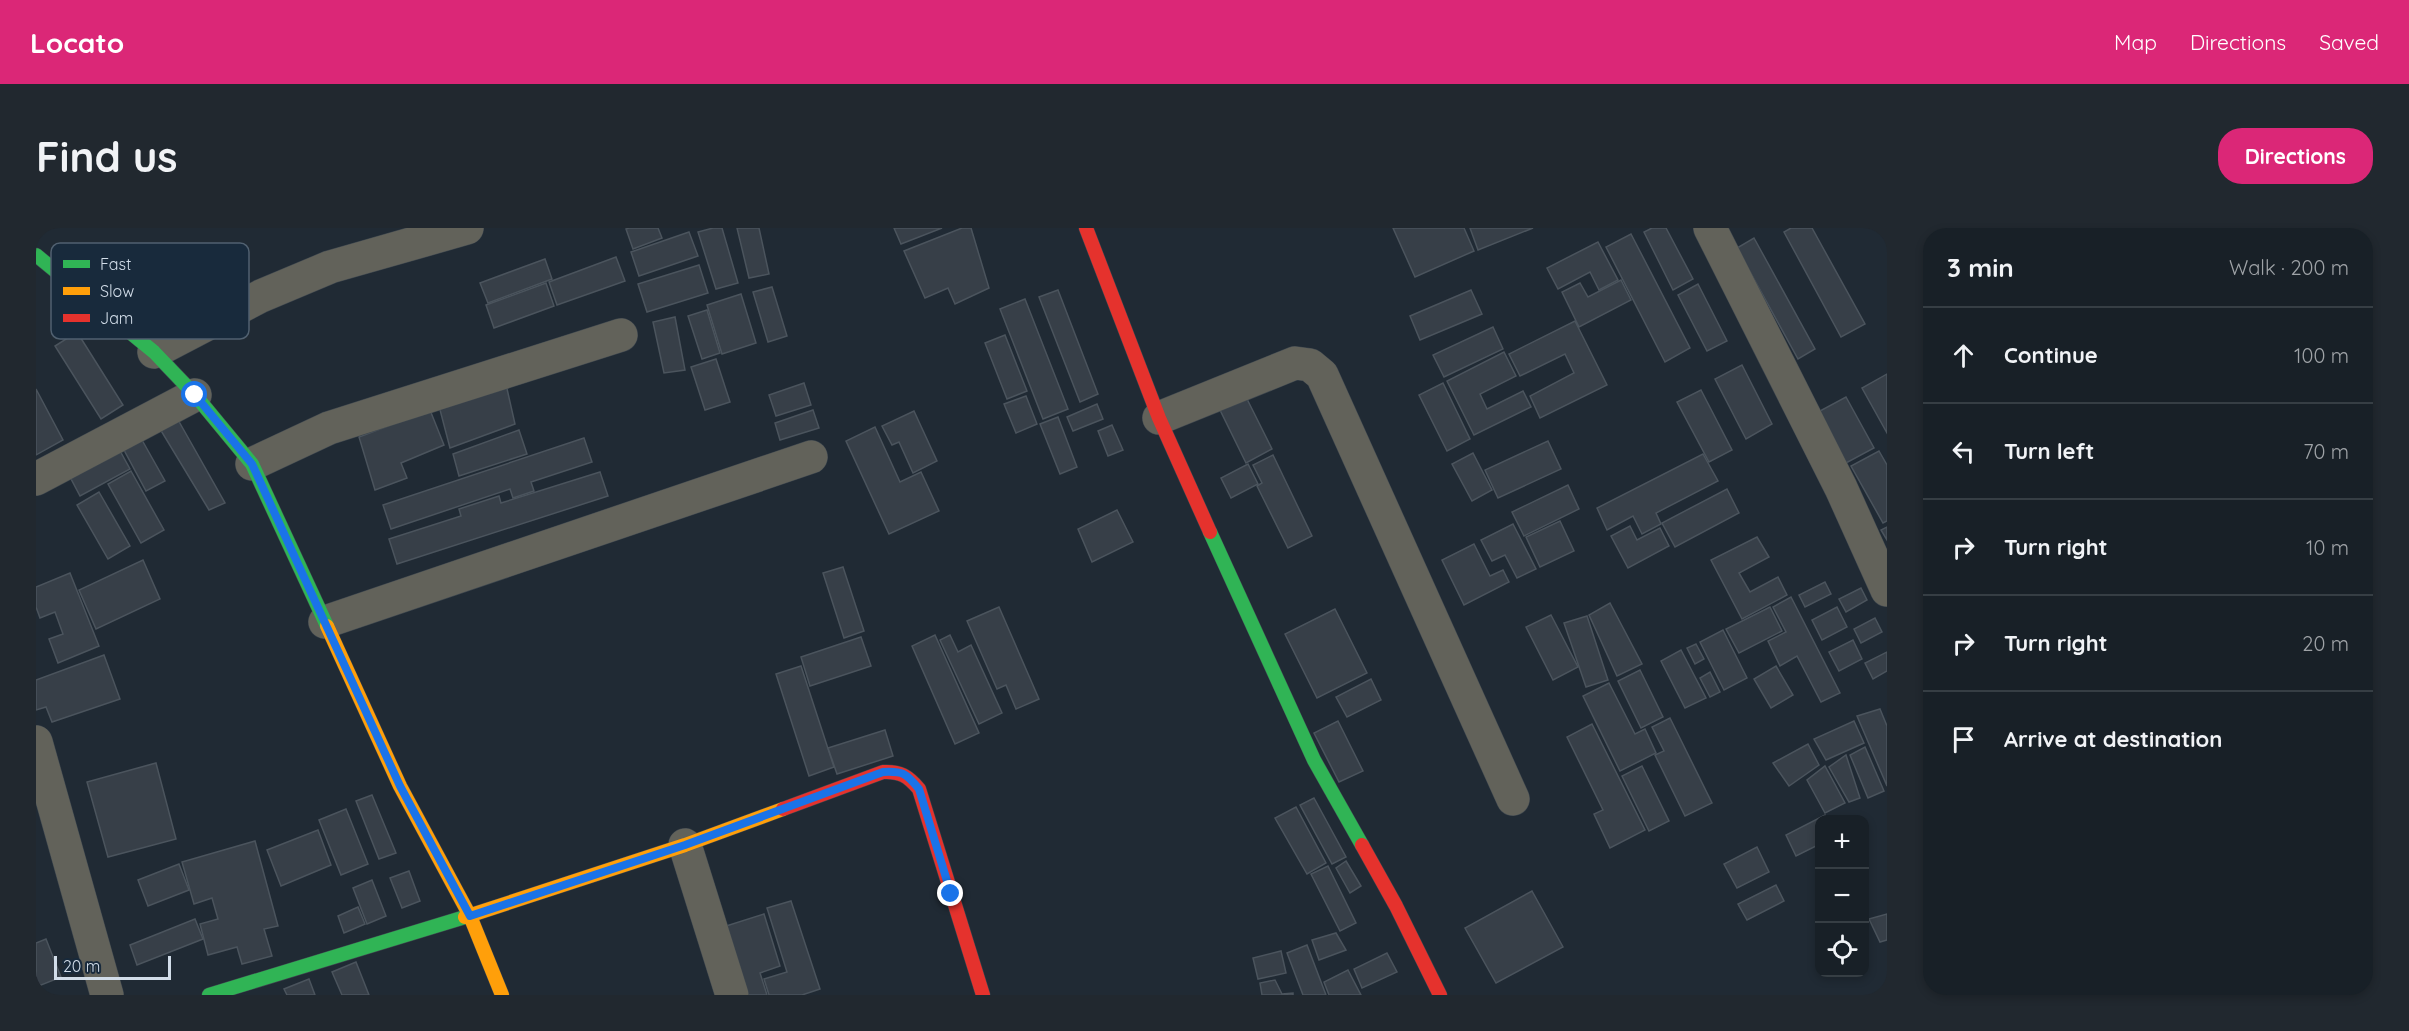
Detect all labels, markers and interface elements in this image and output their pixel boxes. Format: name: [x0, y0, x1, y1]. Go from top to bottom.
text: Locato: [30, 25, 124, 60]
text: Map: [2114, 29, 2157, 55]
text: Directions: [2190, 29, 2286, 55]
text: Saved: [2319, 29, 2379, 55]
button: Directions: [2218, 128, 2373, 184]
text: Find us: [36, 130, 178, 183]
legend: [51, 243, 249, 339]
text: 3 min: [1947, 251, 2014, 284]
text: Fast: [100, 254, 131, 274]
text: Walk · 200 m: [2229, 255, 2349, 280]
text: Slow: [100, 281, 134, 301]
text: Jam: [100, 308, 133, 328]
icon: ahead: [1947, 339, 1980, 372]
text: Continue: [2004, 341, 2098, 369]
text: 100 m: [2294, 343, 2349, 368]
route start: [181, 381, 207, 407]
icon: left: [1947, 435, 1980, 468]
text: Turn left: [2004, 437, 2094, 465]
text: 70 m: [2303, 439, 2349, 464]
icon: right: [1947, 531, 1980, 564]
text: Turn right: [2004, 533, 2108, 561]
text: 10 m: [2306, 535, 2349, 560]
icon: right: [1947, 627, 1980, 660]
text: Turn right: [2004, 629, 2108, 657]
text: 20 m: [2302, 631, 2349, 656]
icon: arrive: [1947, 723, 1980, 756]
text: Arrive at destination: [2004, 725, 2222, 753]
map controls: [1815, 815, 1869, 977]
button: +: [1815, 815, 1869, 869]
button: −: [1815, 869, 1869, 923]
route end: [937, 880, 963, 906]
button: locate: [1815, 923, 1869, 977]
scale bar: [54, 953, 171, 980]
text: 20 m: [63, 956, 100, 976]

